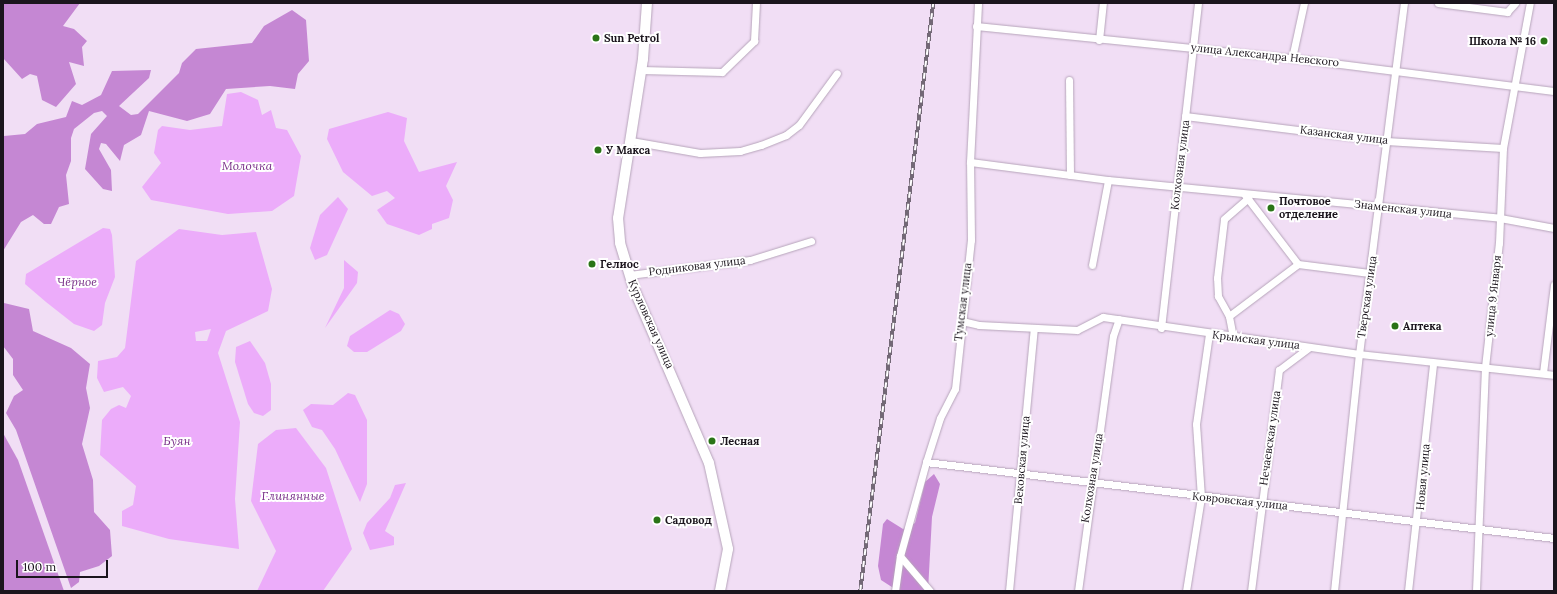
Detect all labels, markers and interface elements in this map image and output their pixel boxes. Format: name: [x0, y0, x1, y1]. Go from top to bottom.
place label: Sun Petrol: [604, 31, 659, 45]
marker: Sun Petrol: [591, 33, 601, 43]
place label: Школа № 16: [1469, 34, 1536, 48]
marker: Школа № 16: [1539, 36, 1549, 46]
street label: улица Александра Невского: [1190, 41, 1340, 69]
street label: Колхозная улица: [1168, 119, 1192, 211]
street label: Казанская улица: [1299, 123, 1389, 147]
place label: У Макса: [606, 143, 650, 157]
marker: У Макса: [593, 145, 603, 155]
water label: Молочка: [222, 159, 272, 173]
place label: Почтовое отделение: [1279, 195, 1338, 221]
street label: Знаменская улица: [1354, 197, 1452, 221]
marker: Почтовое отделение: [1266, 203, 1276, 213]
street label: Родниковая улица: [648, 254, 746, 278]
street label: Тверская улица: [1355, 255, 1379, 339]
street label: улица 9 Января: [1482, 255, 1504, 337]
place label: Гелиос: [600, 257, 639, 271]
marker: Гелиос: [587, 259, 597, 269]
street label: Тумская улица: [952, 262, 974, 342]
water label: Чёрное: [57, 275, 97, 289]
street label: Курловская улица: [625, 277, 677, 371]
place label: Аптека: [1403, 319, 1441, 333]
marker: Аптека: [1390, 321, 1400, 331]
street label: Крымская улица: [1211, 328, 1301, 352]
street label: Нечаевская улица: [1257, 390, 1283, 486]
street label: Вековская улица: [1012, 415, 1032, 505]
street label: Колхозная улица: [1078, 432, 1106, 524]
water label: Буян: [163, 434, 191, 448]
place label: Лесная: [720, 434, 760, 448]
marker: Лесная: [707, 436, 717, 446]
street label: Новая улица: [1414, 443, 1432, 511]
water label: Глинянные: [261, 489, 325, 503]
street label: Ковровская улица: [1191, 489, 1289, 513]
place label: Садовод: [665, 513, 712, 527]
marker: Садовод: [652, 515, 662, 525]
scale bar: [18, 552, 110, 578]
text: 100 m: [23, 559, 56, 574]

